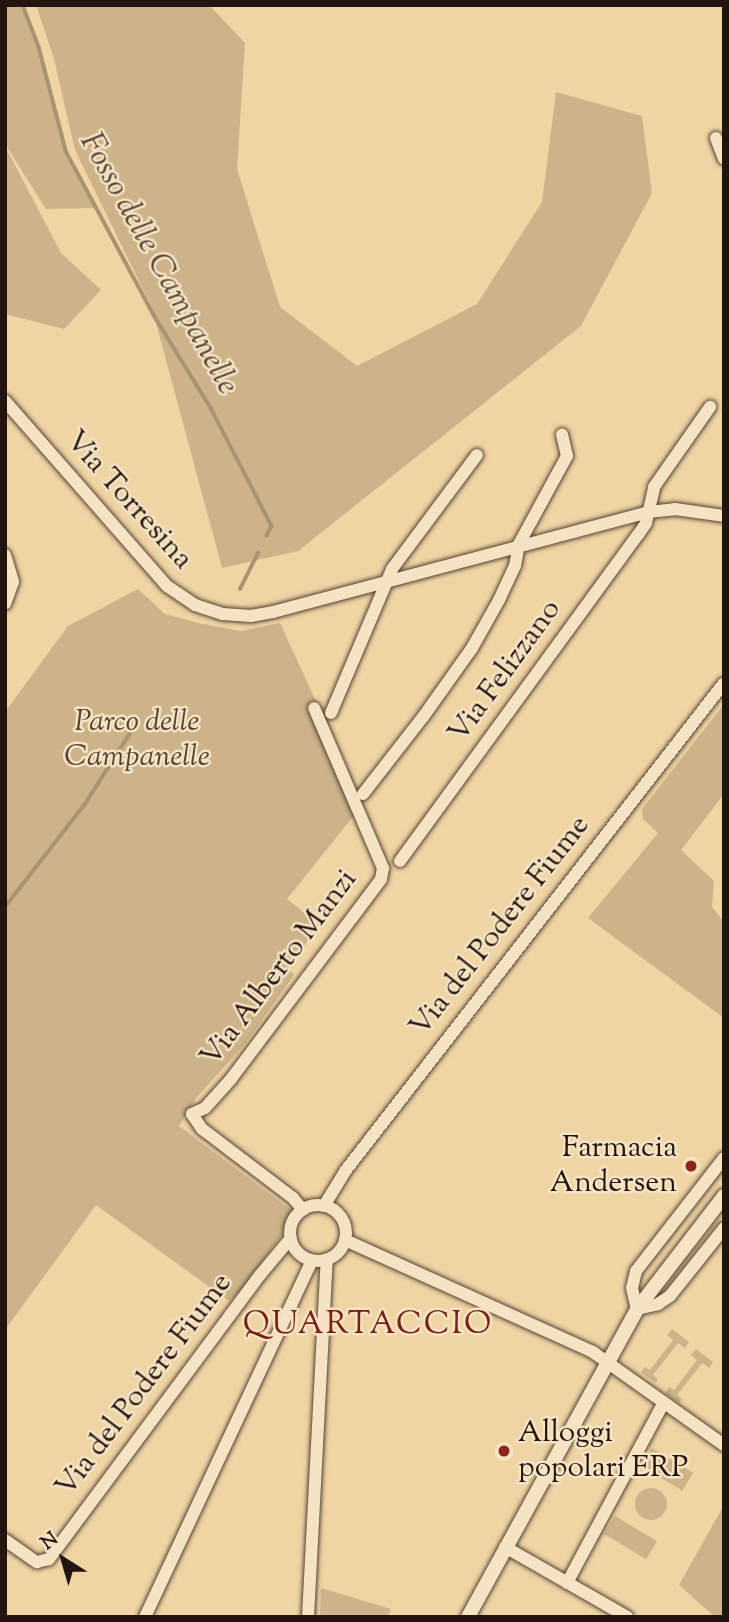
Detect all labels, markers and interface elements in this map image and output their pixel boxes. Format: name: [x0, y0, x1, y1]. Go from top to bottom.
water label: Fosso delle Campanelle: [70, 126, 246, 402]
street label: Via Torresina: [56, 424, 200, 578]
street label: Via Felizzano: [442, 593, 570, 751]
park label: Parco delle Campanelle: [64, 705, 210, 776]
street label: Via del Podere Fiume: [403, 809, 599, 1045]
street label: Via Alberto Manzi: [194, 863, 366, 1075]
place label: Farmacia Andersen: [550, 1131, 677, 1202]
marker: Farmacia Andersen: [683, 1158, 699, 1174]
street label: Via del Podere Fiume: [49, 1267, 241, 1505]
district label: QUARTACCIO: [244, 1306, 492, 1344]
place label: Alloggi popolari ERP: [518, 1416, 688, 1486]
marker: Alloggi popolari ERP: [496, 1443, 512, 1459]
north arrow: [28, 1524, 98, 1594]
text: N: [36, 1526, 64, 1557]

